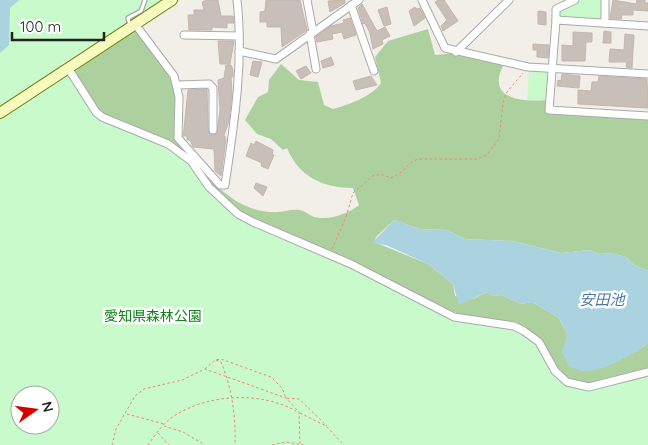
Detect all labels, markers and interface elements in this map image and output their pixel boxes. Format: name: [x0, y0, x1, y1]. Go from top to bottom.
scale bar: [12, 10, 105, 42]
text: 100 m: [20, 17, 61, 36]
water label: 安田池: [579, 290, 626, 309]
park label: 愛知県森林公園: [104, 307, 202, 325]
north arrow: [10, 385, 60, 435]
text: N: [38, 400, 58, 414]

